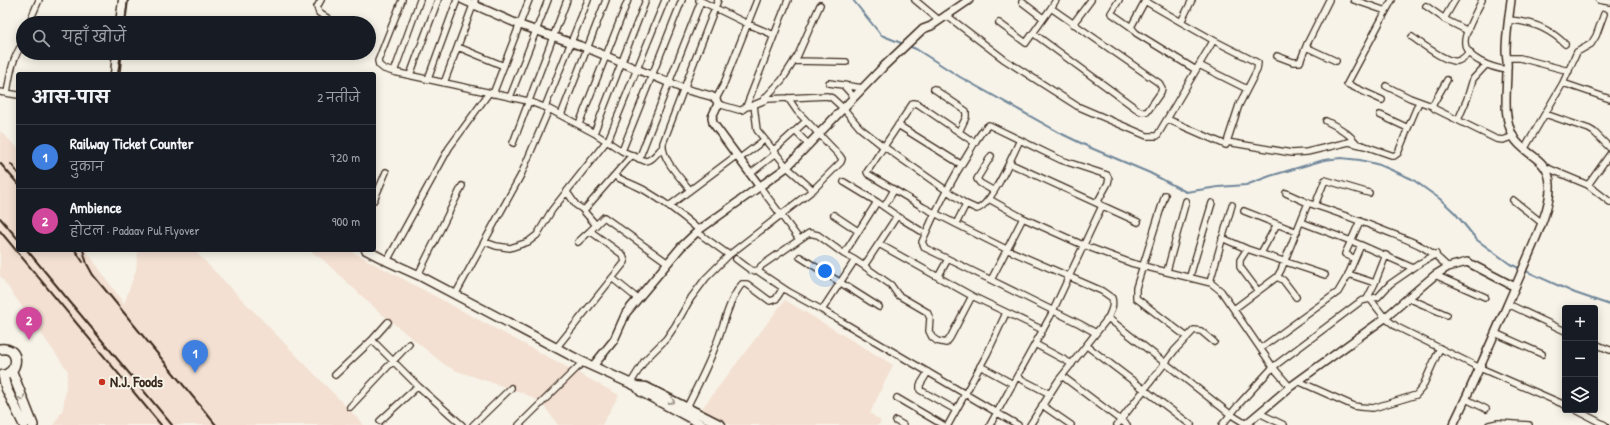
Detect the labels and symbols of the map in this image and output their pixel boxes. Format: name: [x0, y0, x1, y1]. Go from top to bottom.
your location: [815, 261, 835, 281]
pin: 2: [16, 307, 42, 340]
pin: 1: [182, 340, 208, 373]
place label: N.J. Foods: [110, 371, 163, 392]
marker: N.J. Foods: [97, 377, 107, 387]
one-way arrow: [18, 395, 26, 402]
one-way arrow: [668, 396, 675, 403]

